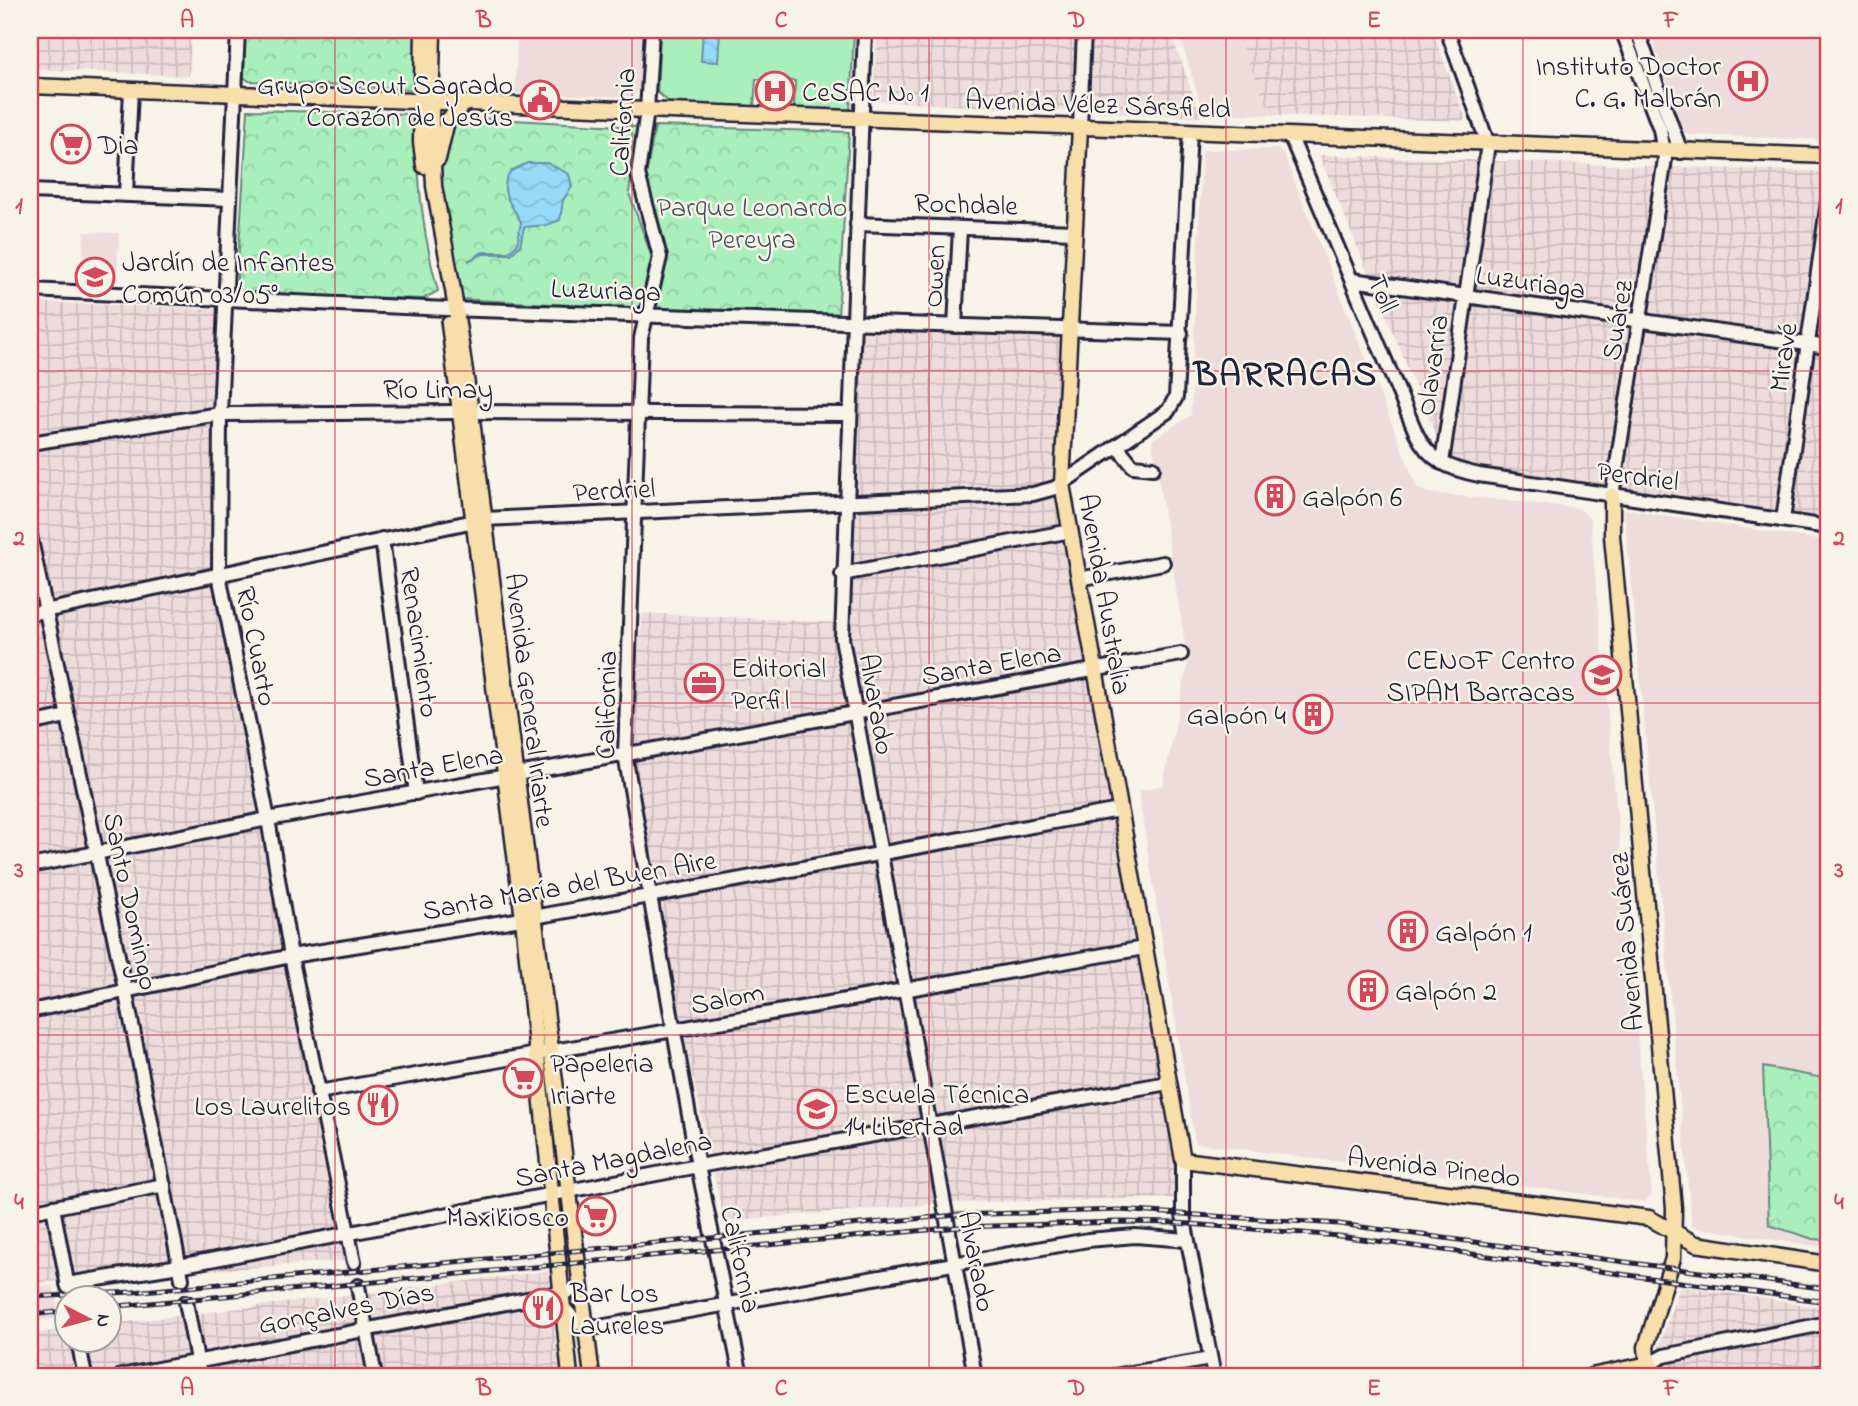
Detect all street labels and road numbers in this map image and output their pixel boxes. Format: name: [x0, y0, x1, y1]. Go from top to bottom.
street label: California: [600, 67, 649, 178]
street label: Avenida Vélez Sársfield: [964, 81, 1232, 132]
street label: Rochdale: [913, 184, 1019, 229]
street label: Owen: [914, 244, 959, 309]
street label: Luzuriaga: [1473, 256, 1588, 312]
street label: Toll: [1354, 269, 1407, 320]
street label: Luzuriaga: [550, 270, 662, 315]
street label: Suárez: [1593, 277, 1646, 364]
street label: Olavarría: [1407, 312, 1462, 419]
street label: Miravé: [1760, 320, 1811, 395]
street label: Río Limay: [383, 371, 493, 412]
street label: Perdriel: [1594, 452, 1681, 505]
street label: Perdriel: [572, 470, 656, 515]
street label: Avenida Australia: [1065, 491, 1140, 698]
street label: Renacimiento: [387, 565, 448, 720]
street label: Avenida General Iriarte: [492, 571, 564, 830]
street label: Río Cuarto: [223, 583, 286, 710]
street label: Santa Elena: [918, 634, 1065, 699]
street label: California: [587, 650, 630, 760]
street label: Alvarado: [846, 651, 904, 758]
street label: Santa Elena: [360, 736, 507, 801]
street label: Santo Domingo: [90, 809, 167, 994]
street label: Santa María del Buen Aire: [419, 841, 720, 934]
street label: Avenida Suárez: [1600, 850, 1657, 1033]
street label: Salom: [687, 973, 768, 1028]
street label: Santa Magdalena: [512, 1122, 716, 1201]
street label: Avenida Pinedo: [1345, 1139, 1523, 1200]
street label: California: [707, 1202, 770, 1317]
street label: Alvarado: [945, 1208, 1004, 1316]
street label: Gonçalves Días: [255, 1273, 438, 1348]

